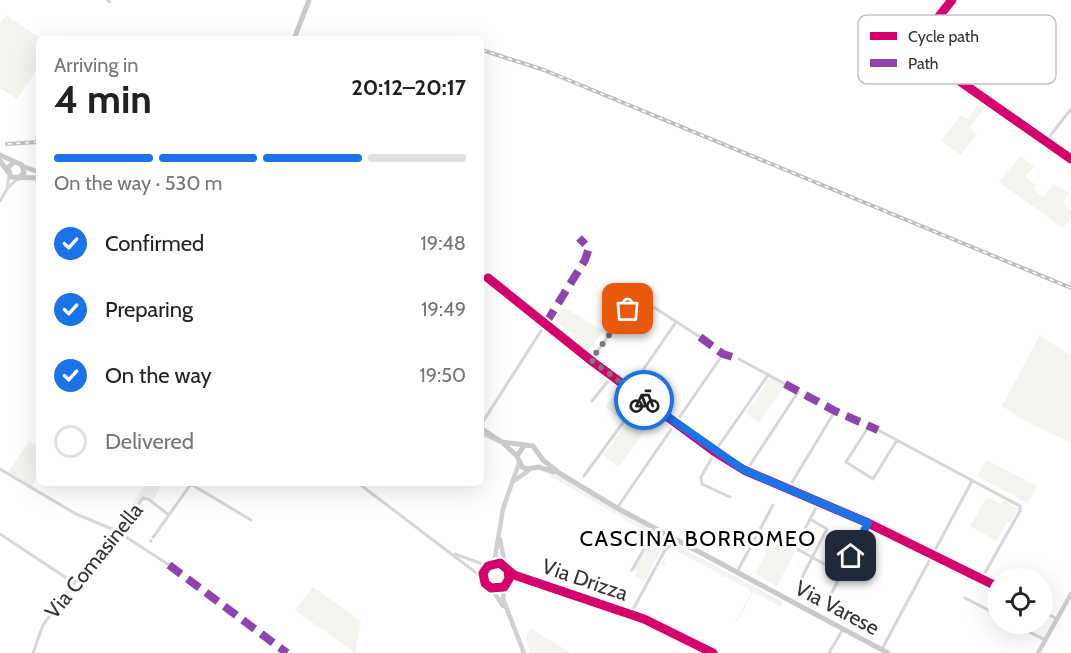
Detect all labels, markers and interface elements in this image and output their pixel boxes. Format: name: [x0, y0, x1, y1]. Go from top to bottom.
legend: [858, 15, 1056, 84]
text: Cycle path: [908, 27, 979, 46]
text: Arriving in: [54, 53, 138, 77]
text: Path: [908, 54, 939, 73]
text: 20:12–20:17: [351, 74, 466, 101]
text: 4 min: [54, 75, 152, 123]
text: On the way · 530 m: [54, 171, 222, 195]
icon: check: [54, 227, 87, 260]
text: Confirmed: [105, 230, 204, 257]
text: 19:48: [420, 231, 466, 255]
pin: [602, 283, 653, 334]
icon: bag: [611, 292, 644, 325]
icon: check: [54, 293, 87, 326]
text: Preparing: [105, 296, 193, 323]
text: 19:49: [421, 297, 466, 321]
icon: check: [54, 359, 87, 392]
text: On the way: [105, 362, 212, 389]
text: 19:50: [419, 363, 466, 387]
courier: [614, 370, 674, 430]
icon: bike: [628, 384, 661, 417]
text: Delivered: [105, 428, 194, 455]
street label: Via Comasinella: [39, 498, 148, 623]
district label: CASCINA BORROMEO: [579, 525, 817, 552]
pin: [825, 530, 876, 581]
icon: home: [834, 539, 867, 572]
street label: Via Drizza: [539, 553, 631, 606]
map controls: [987, 568, 1053, 634]
button: locate: [987, 568, 1053, 634]
street label: Via Varese: [791, 575, 884, 640]

